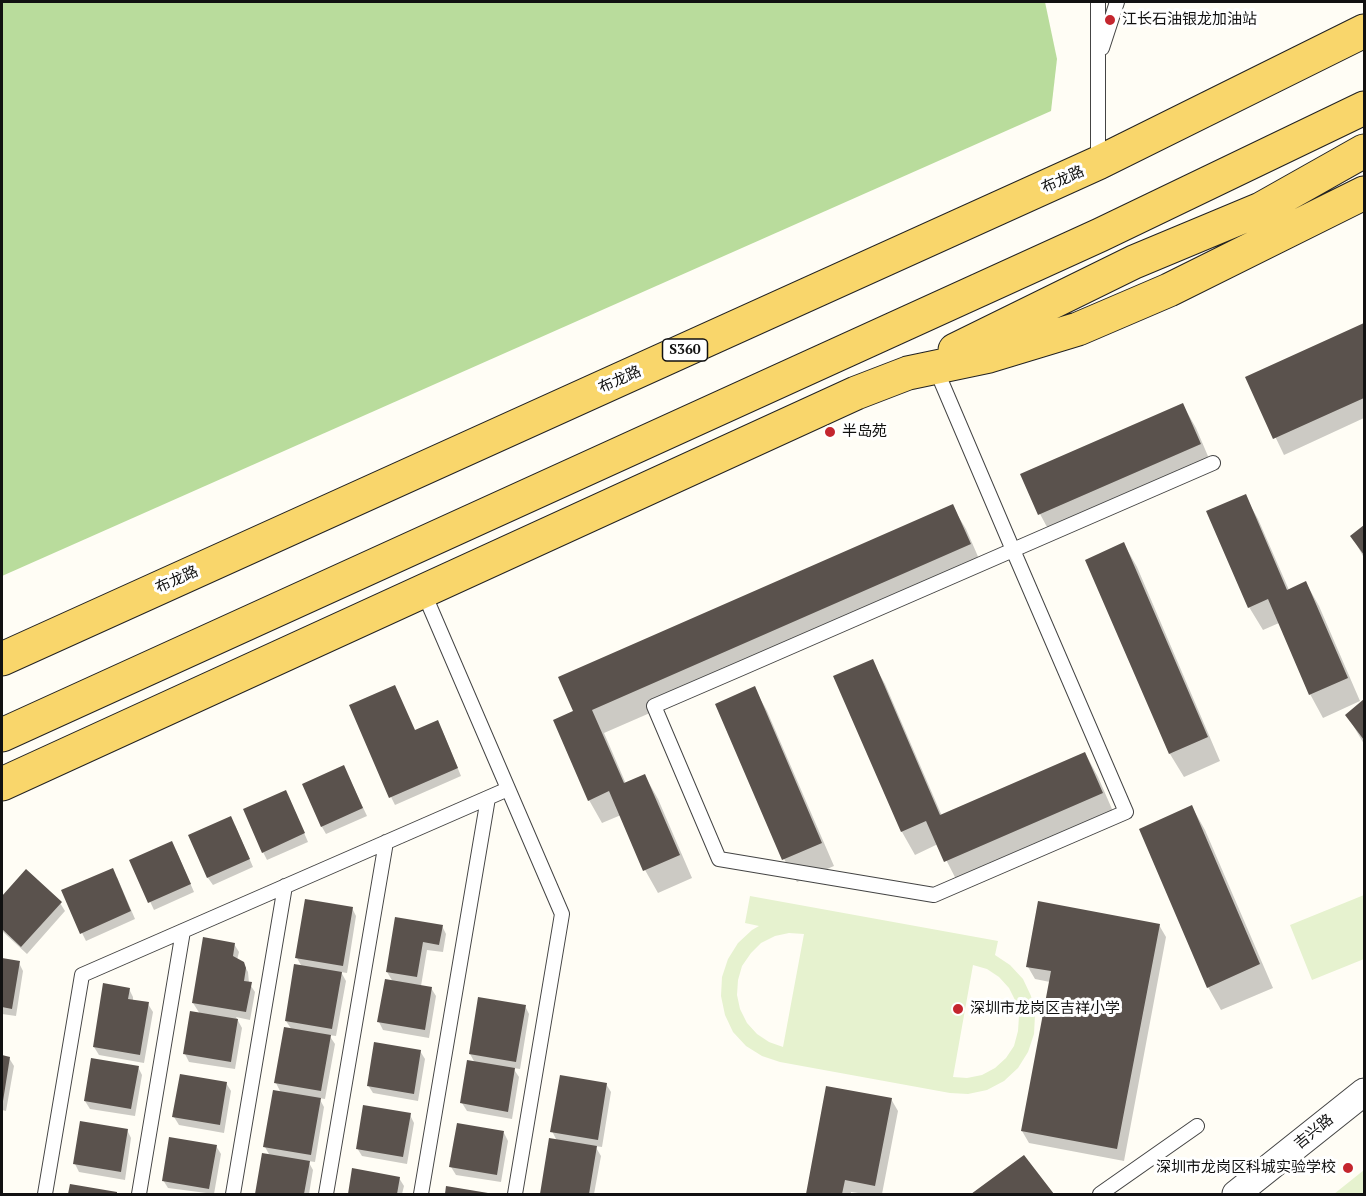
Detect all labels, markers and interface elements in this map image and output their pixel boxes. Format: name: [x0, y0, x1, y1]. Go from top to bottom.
place label: 江长石油银龙加油站: [1122, 11, 1257, 29]
marker: 江长石油银龙加油站: [1103, 13, 1117, 27]
street label: 布龙路: [1039, 163, 1087, 197]
road number: S360: [662, 339, 708, 361]
street label: 布龙路: [596, 363, 644, 397]
place label: 半岛苑: [842, 423, 887, 441]
marker: 半岛苑: [823, 425, 837, 439]
street label: 布龙路: [153, 563, 201, 597]
place label: 深圳市龙岗区吉祥小学: [970, 1000, 1120, 1018]
marker: 深圳市龙岗区吉祥小学: [951, 1002, 965, 1016]
street label: 吉兴路: [1291, 1111, 1337, 1153]
place label: 深圳市龙岗区科城实验学校: [1156, 1159, 1336, 1177]
marker: 深圳市龙岗区科城实验学校: [1341, 1161, 1355, 1175]

